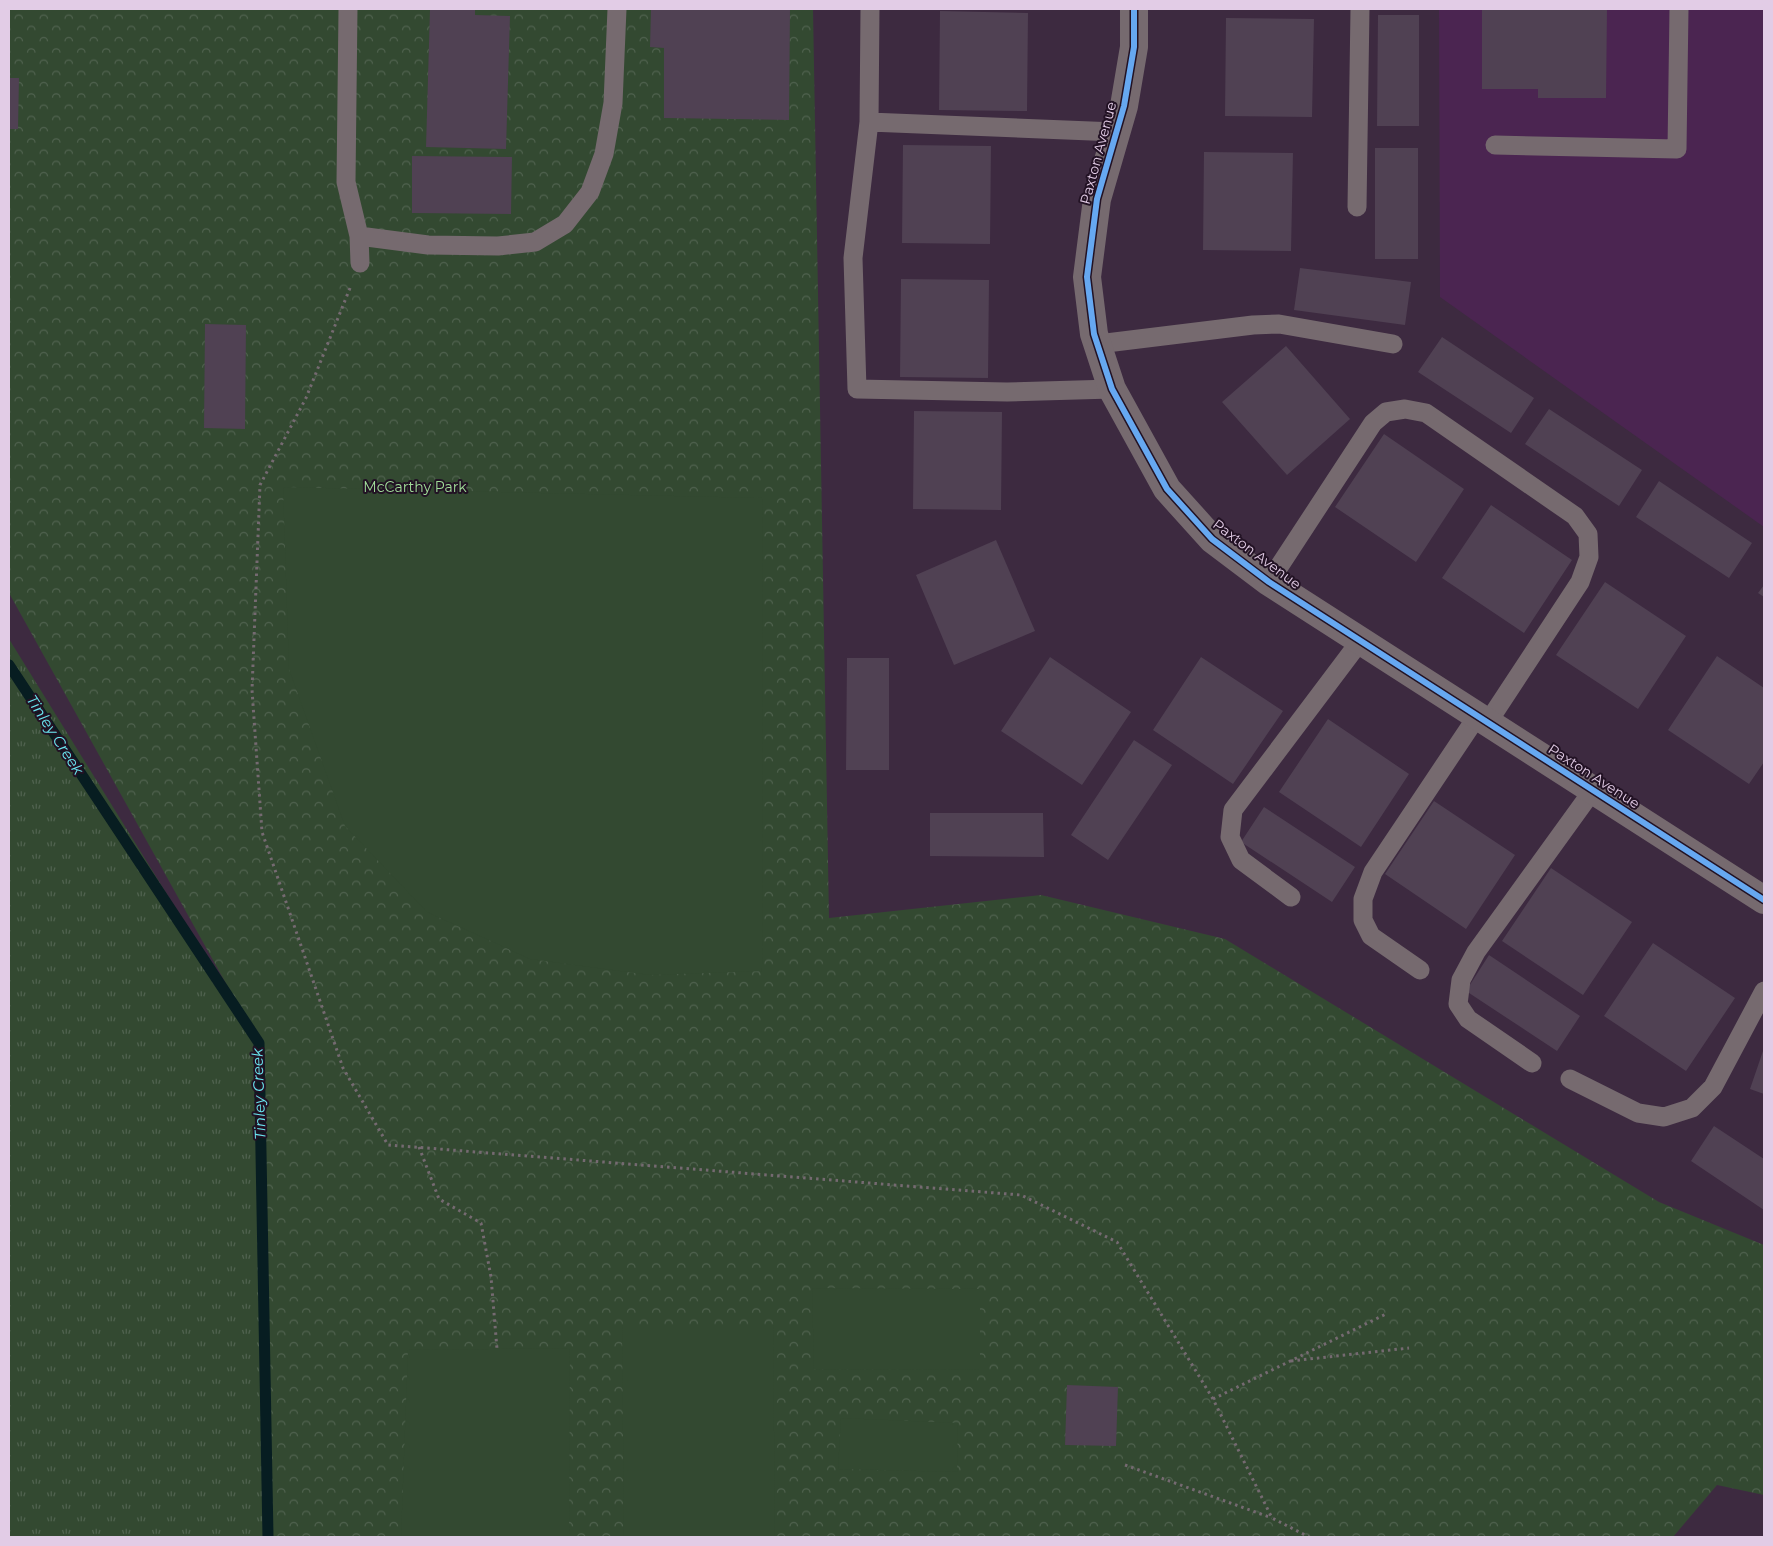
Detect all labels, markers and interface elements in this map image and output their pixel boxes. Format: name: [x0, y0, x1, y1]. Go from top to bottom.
street label: Paxton Avenue: [1076, 100, 1120, 206]
park label: McCarthy Park: [363, 478, 467, 496]
street label: Paxton Avenue: [1209, 515, 1305, 593]
water label: Tinley Creek: [23, 691, 89, 779]
street label: Paxton Avenue: [1545, 740, 1643, 812]
water label: Tinley Creek: [247, 1047, 270, 1140]

